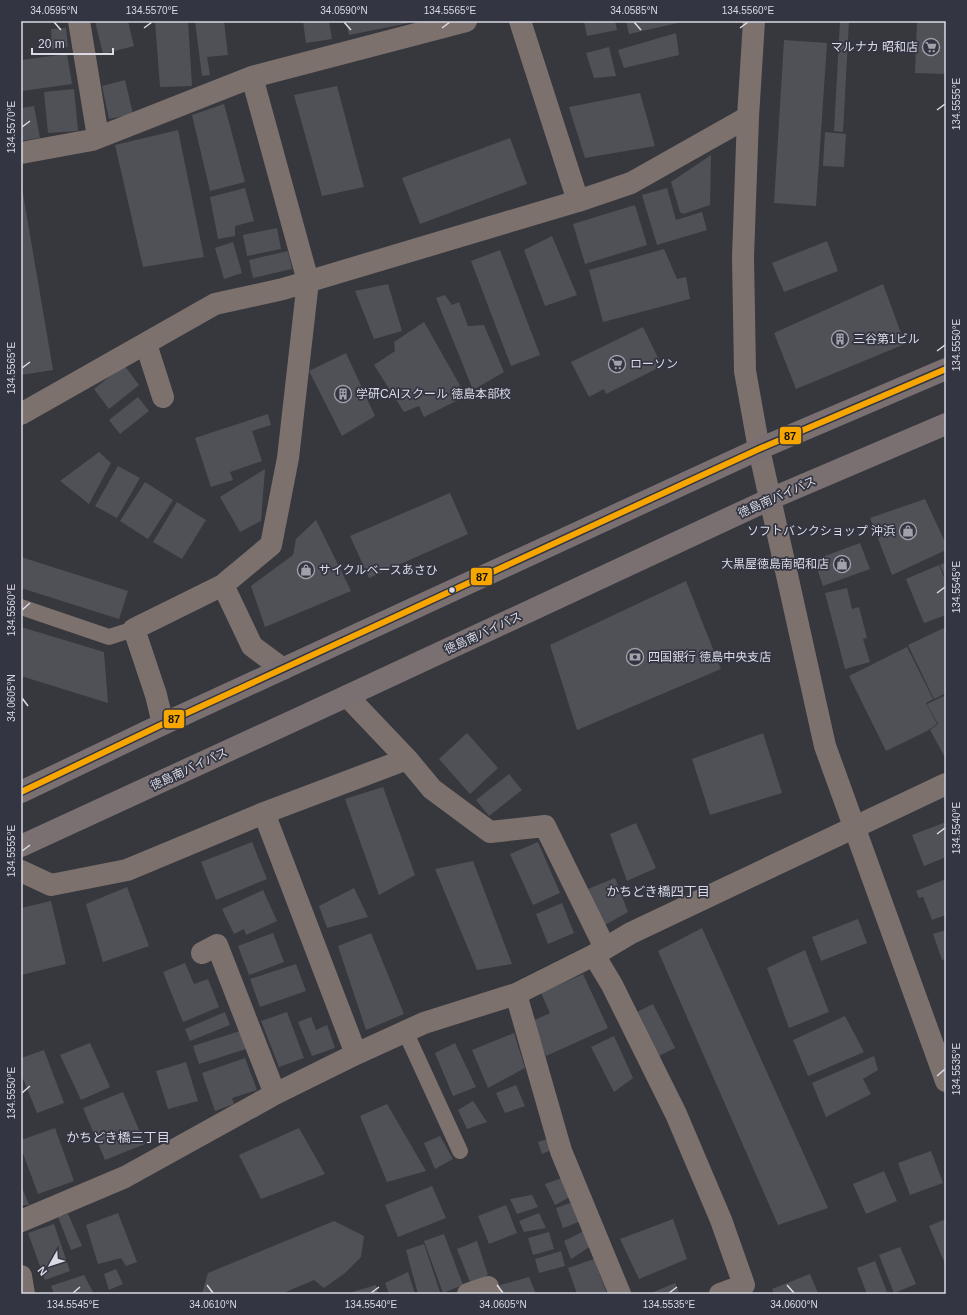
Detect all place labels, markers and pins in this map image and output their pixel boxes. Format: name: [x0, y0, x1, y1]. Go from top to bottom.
supermarket icon: マルナカ 昭和店: [921, 37, 941, 57]
place label: マルナカ 昭和店: [831, 40, 918, 54]
building icon: 三谷第1ビル: [830, 329, 850, 349]
place label: 三谷第1ビル: [853, 332, 920, 346]
supermarket icon: ローソン: [607, 354, 627, 374]
place label: ローソン: [630, 357, 678, 371]
building icon: 学研CAIスクール 徳島本部校: [333, 384, 353, 404]
place label: 学研CAIスクール 徳島本部校: [356, 387, 511, 401]
shop icon: ソフトバンクショップ 沖浜: [898, 521, 918, 541]
place label: ソフトバンクショップ 沖浜: [747, 524, 895, 538]
shop icon: 大黒屋徳島南昭和店: [832, 554, 852, 574]
place label: 大黒屋徳島南昭和店: [721, 557, 829, 571]
shop icon: サイクルベースあさひ: [296, 560, 316, 580]
place label: サイクルベースあさひ: [319, 563, 438, 577]
unlabelled marker: [447, 585, 457, 595]
bank icon: 四国銀行 徳島中央支店: [625, 647, 645, 667]
place label: 四国銀行 徳島中央支店: [648, 650, 771, 664]

